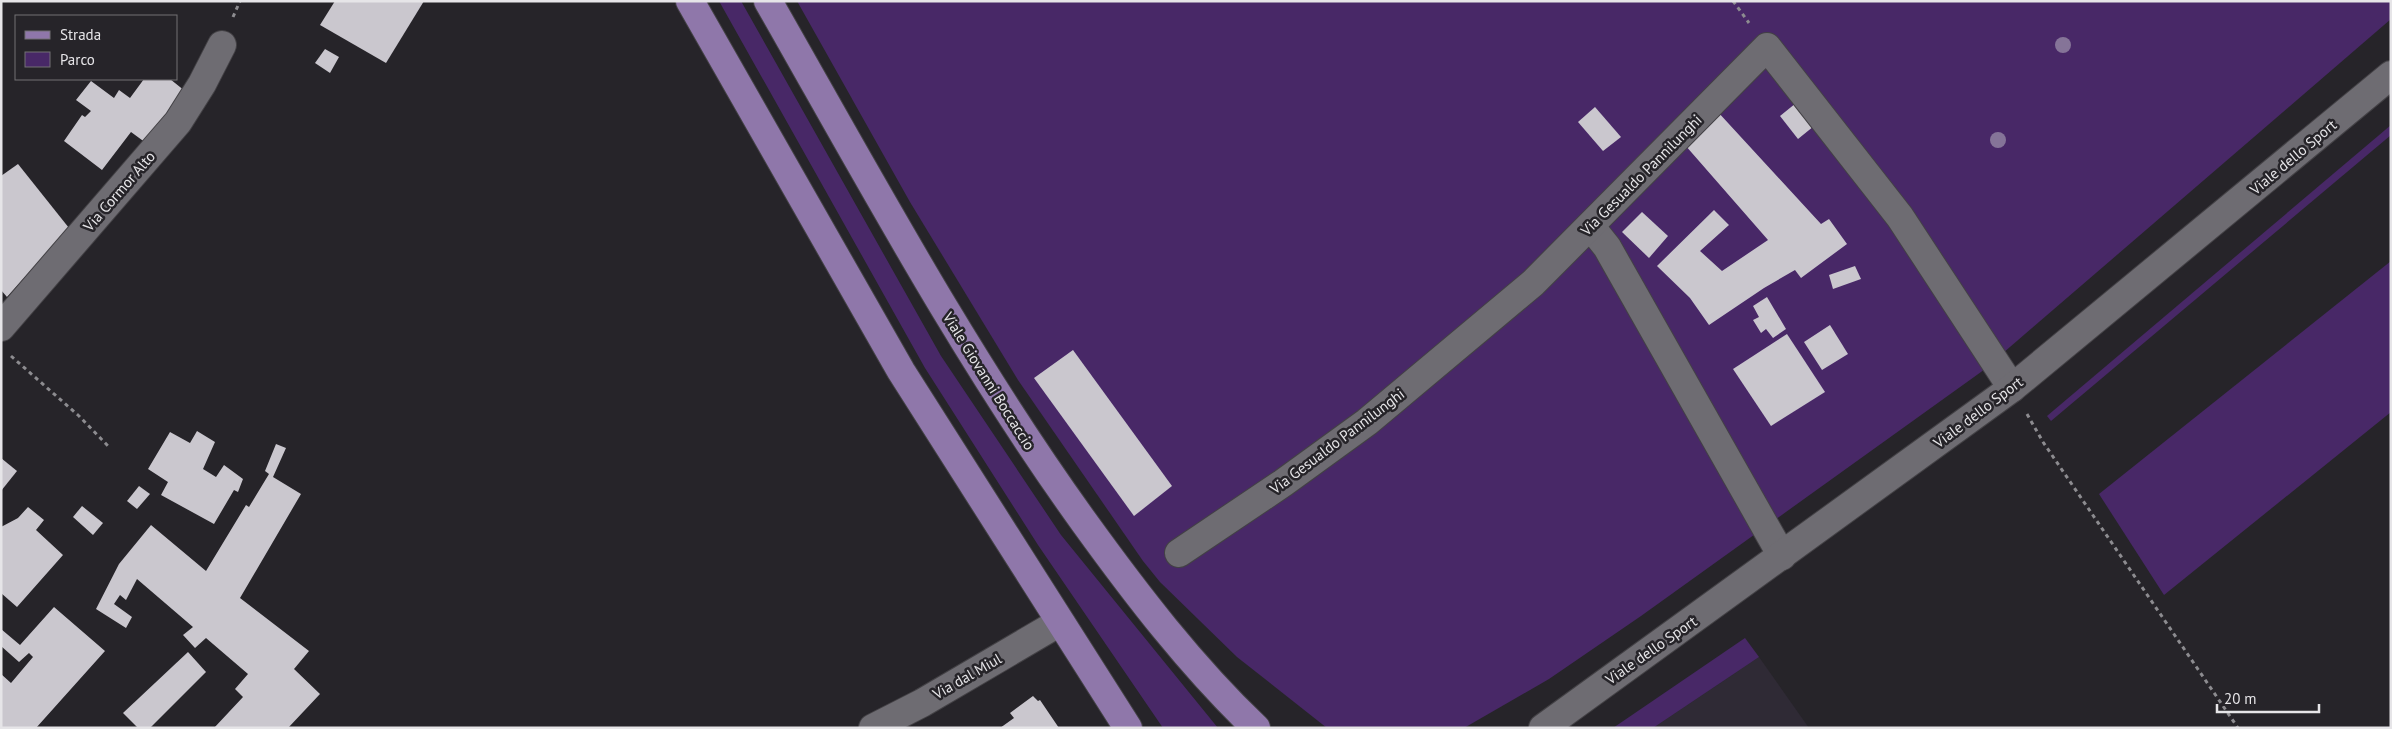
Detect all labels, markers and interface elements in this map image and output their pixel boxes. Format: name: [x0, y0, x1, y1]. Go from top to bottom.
legend: [15, 15, 178, 80]
text: Strada: [60, 25, 101, 44]
text: Parco: [60, 50, 95, 69]
street label: Via Gesualdo Pannilunghi: [1576, 110, 1706, 240]
street label: Viale dello Sport: [2245, 115, 2340, 199]
street label: Via Cormor Alto: [78, 147, 159, 236]
street label: Viale Giovanni Boccaccio: [938, 308, 1039, 453]
street label: Viale dello Sport: [1929, 372, 2027, 452]
street label: Via Gesualdo Pannilunghi: [1265, 384, 1408, 498]
street label: Viale dello Sport: [1601, 611, 1700, 689]
street label: Via dal Miul: [928, 648, 1005, 704]
scale bar: [2217, 682, 2320, 714]
text: 20 m: [2224, 689, 2257, 708]

